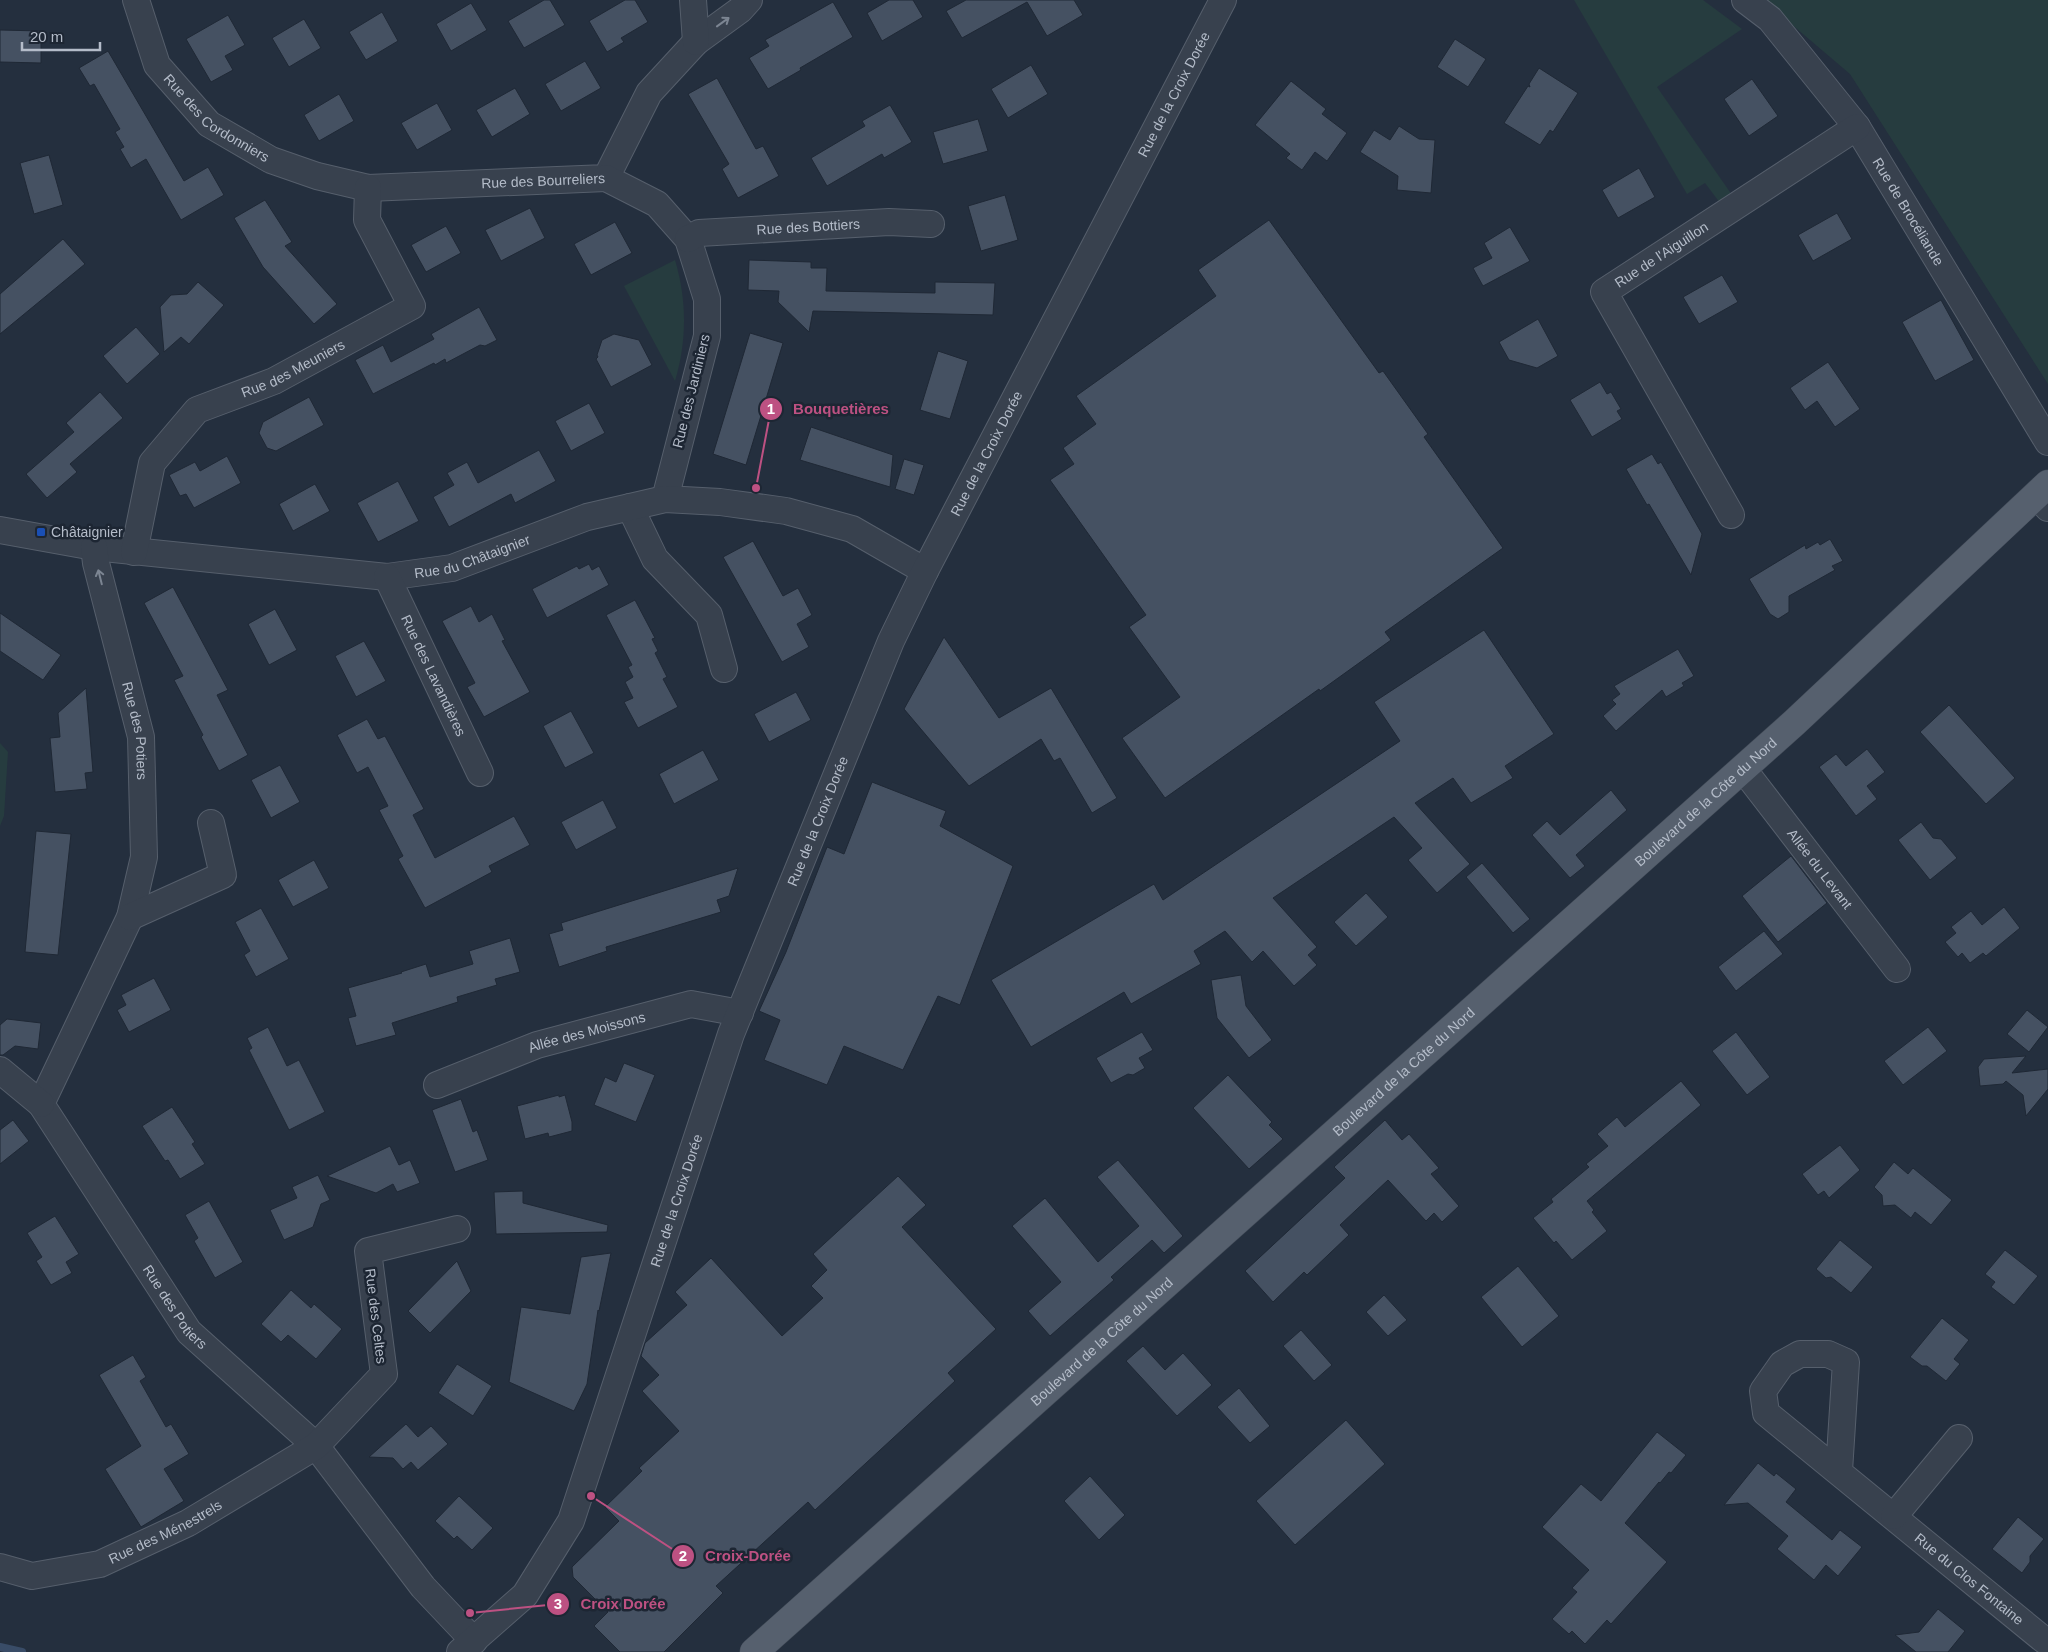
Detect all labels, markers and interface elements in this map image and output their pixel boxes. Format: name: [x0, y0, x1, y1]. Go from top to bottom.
one-way arrow: [716, 17, 730, 27]
scale bar: [22, 20, 100, 52]
text: 20 m: [30, 28, 63, 45]
street label: Rue de la Croix Dorée: [1135, 29, 1213, 160]
street label: Rue des Cordonniers: [161, 71, 272, 165]
street label: Rue de Brocéliande: [1870, 155, 1947, 269]
street label: Rue des Bourreliers: [481, 170, 605, 191]
street label: Rue des Bottiers: [756, 216, 860, 238]
street label: Rue de l'Aiguillon: [1612, 218, 1711, 291]
street label: Rue des Jardiniers: [669, 332, 713, 450]
street label: Rue des Meuniers: [239, 336, 347, 401]
street label: Rue de la Croix Dorée: [947, 388, 1026, 519]
callout: Bouquetières: [758, 394, 899, 424]
text: 1: [767, 400, 775, 417]
text: Bouquetières: [793, 400, 889, 417]
place label: Châtaignier: [51, 524, 123, 540]
marker: Châtaignier: [35, 526, 47, 538]
street label: Rue du Châtaignier: [413, 531, 533, 581]
one-way arrow: [94, 570, 104, 586]
street label: Rue des Lavandières: [398, 612, 469, 739]
street label: Rue des Potiers: [119, 680, 150, 780]
street label: Boulevard de la Côte du Nord: [1631, 734, 1780, 869]
street label: Rue de la Croix Dorée: [784, 754, 851, 888]
street label: Allée du Levant: [1784, 826, 1856, 912]
street label: Boulevard de la Côte du Nord: [1329, 1004, 1478, 1139]
street label: Allée des Moissons: [526, 1009, 647, 1056]
street label: Rue de la Croix Dorée: [647, 1132, 706, 1269]
street label: Rue des Potiers: [140, 1262, 210, 1352]
street label: Rue des Celtes: [362, 1268, 390, 1364]
street label: Boulevard de la Côte du Nord: [1027, 1274, 1176, 1409]
street label: Rue des Ménestrels: [106, 1497, 225, 1567]
street label: Rue du Clos Fontaine: [1912, 1530, 2027, 1628]
callout: Croix-Dorée: [671, 1541, 801, 1571]
text: 2: [679, 1547, 687, 1564]
text: Croix-Dorée: [705, 1547, 791, 1564]
callout: Croix Dorée: [546, 1589, 676, 1619]
text: 3: [554, 1595, 562, 1612]
text: Croix Dorée: [580, 1595, 666, 1612]

